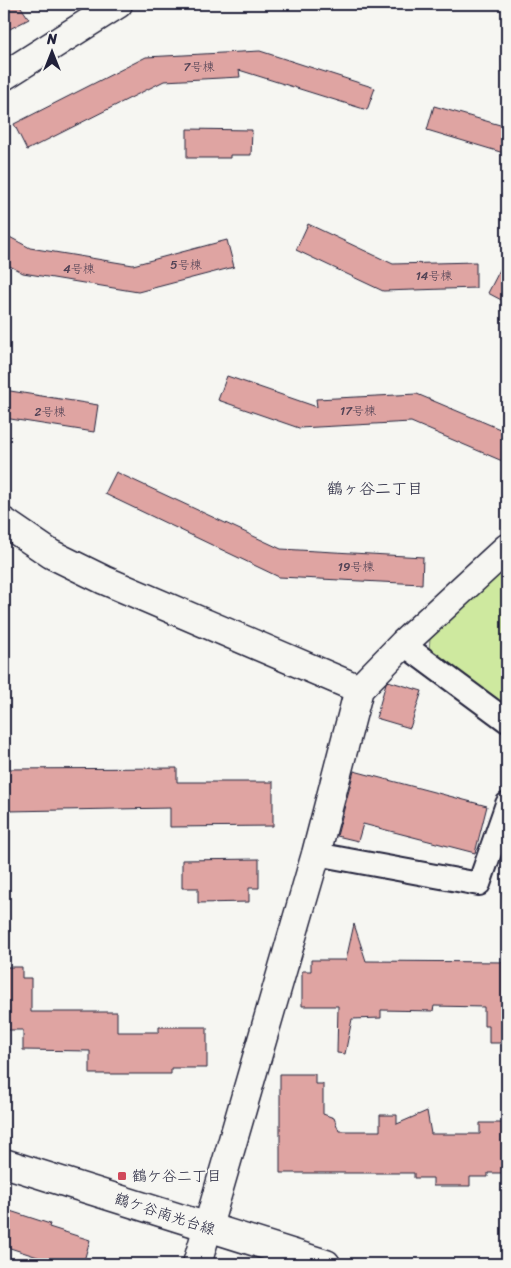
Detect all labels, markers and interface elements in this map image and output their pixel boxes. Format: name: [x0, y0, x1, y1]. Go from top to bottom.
text: N: [46, 27, 57, 52]
north arrow: [28, 28, 78, 78]
house number: 7号棟: [184, 56, 214, 78]
house number: 5号棟: [170, 254, 202, 276]
house number: 4号棟: [63, 258, 95, 280]
house number: 14号棟: [416, 265, 452, 287]
house number: 17号棟: [340, 400, 376, 422]
house number: 2号棟: [35, 401, 65, 423]
district label: 鶴ヶ谷二丁目: [327, 474, 423, 503]
house number: 19号棟: [338, 556, 374, 578]
place label: 鶴ケ谷二丁目: [132, 1163, 222, 1189]
marker: 鶴ケ谷二丁目: [116, 1170, 128, 1182]
street label: 鶴ケ谷南光台線: [111, 1185, 219, 1243]

